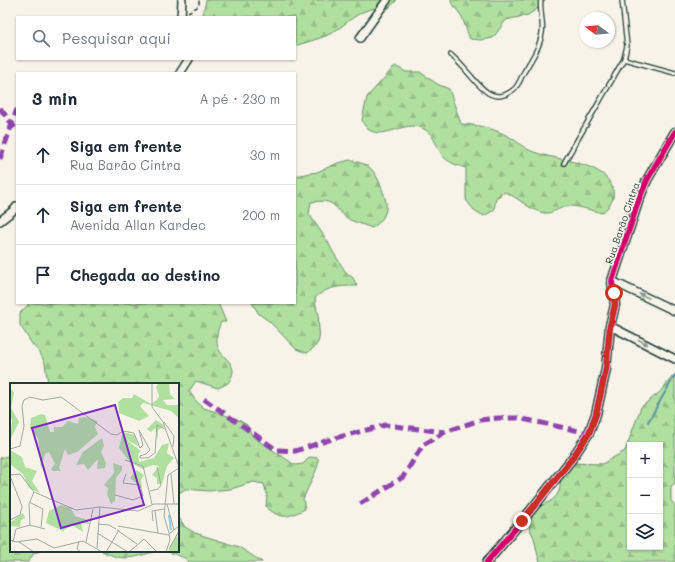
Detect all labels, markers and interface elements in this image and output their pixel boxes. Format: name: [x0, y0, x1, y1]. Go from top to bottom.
north arrow: [579, 12, 615, 48]
search box: [16, 16, 296, 60]
icon: search: [30, 27, 52, 49]
text: Pesquisar aqui: [62, 28, 171, 48]
text: 3 min: [32, 87, 77, 109]
text: A pé · 230 m: [199, 90, 280, 107]
text: Siga em frente: [70, 136, 182, 156]
icon: ahead: [32, 144, 54, 166]
text: 30 m: [250, 146, 280, 163]
text: Rua Barão Cintra: [70, 156, 181, 173]
street label: Rua Barão Cintra: [601, 180, 643, 266]
text: Siga em frente: [70, 196, 182, 216]
icon: ahead: [32, 204, 54, 226]
text: 200 m: [242, 206, 280, 223]
text: Avenida Allan Kardec: [70, 216, 206, 233]
icon: arrive: [32, 264, 54, 286]
text: Chegada ao destino: [70, 265, 220, 285]
route start: [605, 284, 623, 302]
one-way arrow: [638, 293, 649, 299]
one-way arrow: [637, 339, 648, 346]
inset map: [10, 383, 179, 552]
map controls: [627, 442, 663, 550]
button: +: [627, 442, 663, 478]
button: −: [627, 478, 663, 514]
route end: [513, 512, 531, 530]
button: layers: [627, 514, 663, 550]

